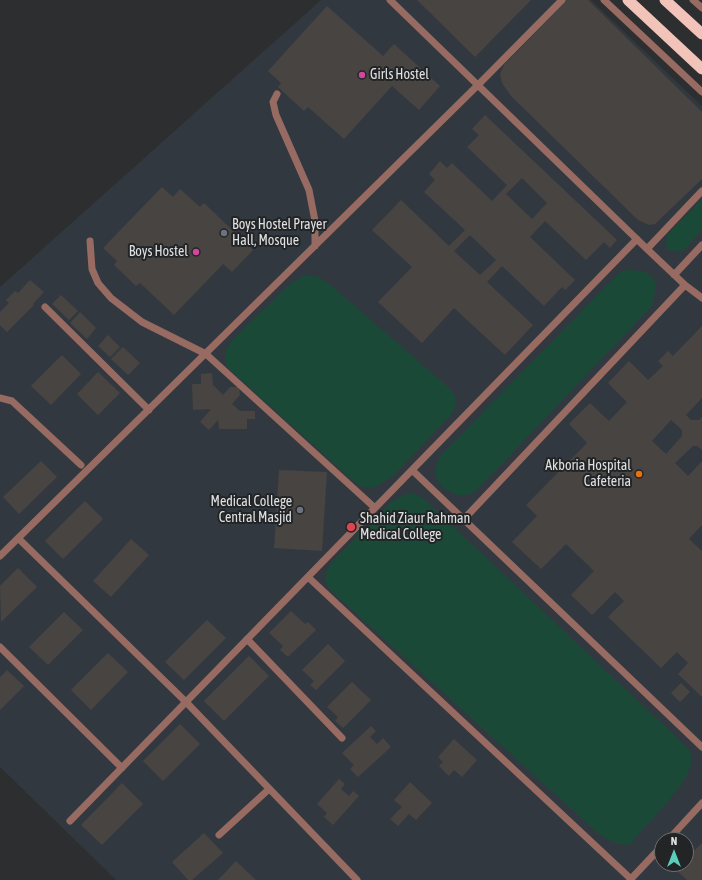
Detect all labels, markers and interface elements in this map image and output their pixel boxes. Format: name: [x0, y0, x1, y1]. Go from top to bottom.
place label: Girls Hostel: [370, 67, 429, 83]
marker: Girls Hostel: [357, 70, 367, 80]
place label: Boys Hostel Prayer Hall, Mosque: [232, 217, 327, 250]
marker: Boys Hostel Prayer Hall, Mosque: [219, 228, 229, 238]
place label: Boys Hostel: [129, 244, 188, 260]
marker: Boys Hostel: [191, 247, 201, 257]
place label: Akboria Hospital Cafeteria: [545, 458, 631, 490]
marker: Akboria Hospital Cafeteria: [634, 469, 644, 479]
place label: Medical College Central Masjid: [211, 494, 292, 526]
marker: Medical College Central Masjid: [295, 505, 305, 515]
place label: Shahid Ziaur Rahman Medical College: [360, 511, 470, 544]
marker: Shahid Ziaur Rahman Medical College: [345, 521, 357, 533]
north arrow: [654, 832, 694, 872]
text: N: [671, 835, 677, 847]

